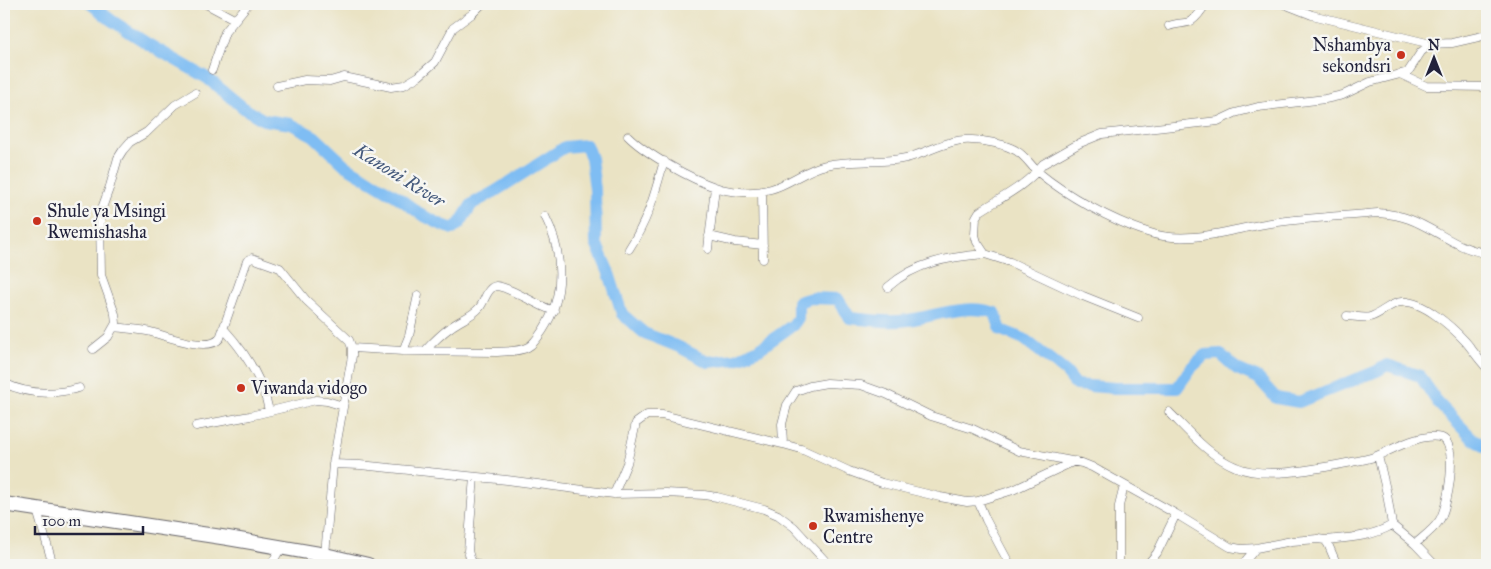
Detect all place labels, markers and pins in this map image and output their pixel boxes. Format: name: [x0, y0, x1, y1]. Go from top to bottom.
place label: Nshambya sekondsri: [1312, 34, 1391, 77]
marker: Nshambya sekondsri: [1395, 49, 1407, 61]
place label: Shule ya Msingi Rwemishasha: [47, 200, 166, 243]
marker: Shule ya Msingi Rwemishasha: [31, 215, 43, 227]
place label: Viwanda vidogo: [250, 377, 367, 400]
marker: Viwanda vidogo: [235, 382, 247, 394]
place label: Rwamishenye Centre: [823, 505, 924, 548]
marker: Rwamishenye Centre: [807, 520, 819, 532]

